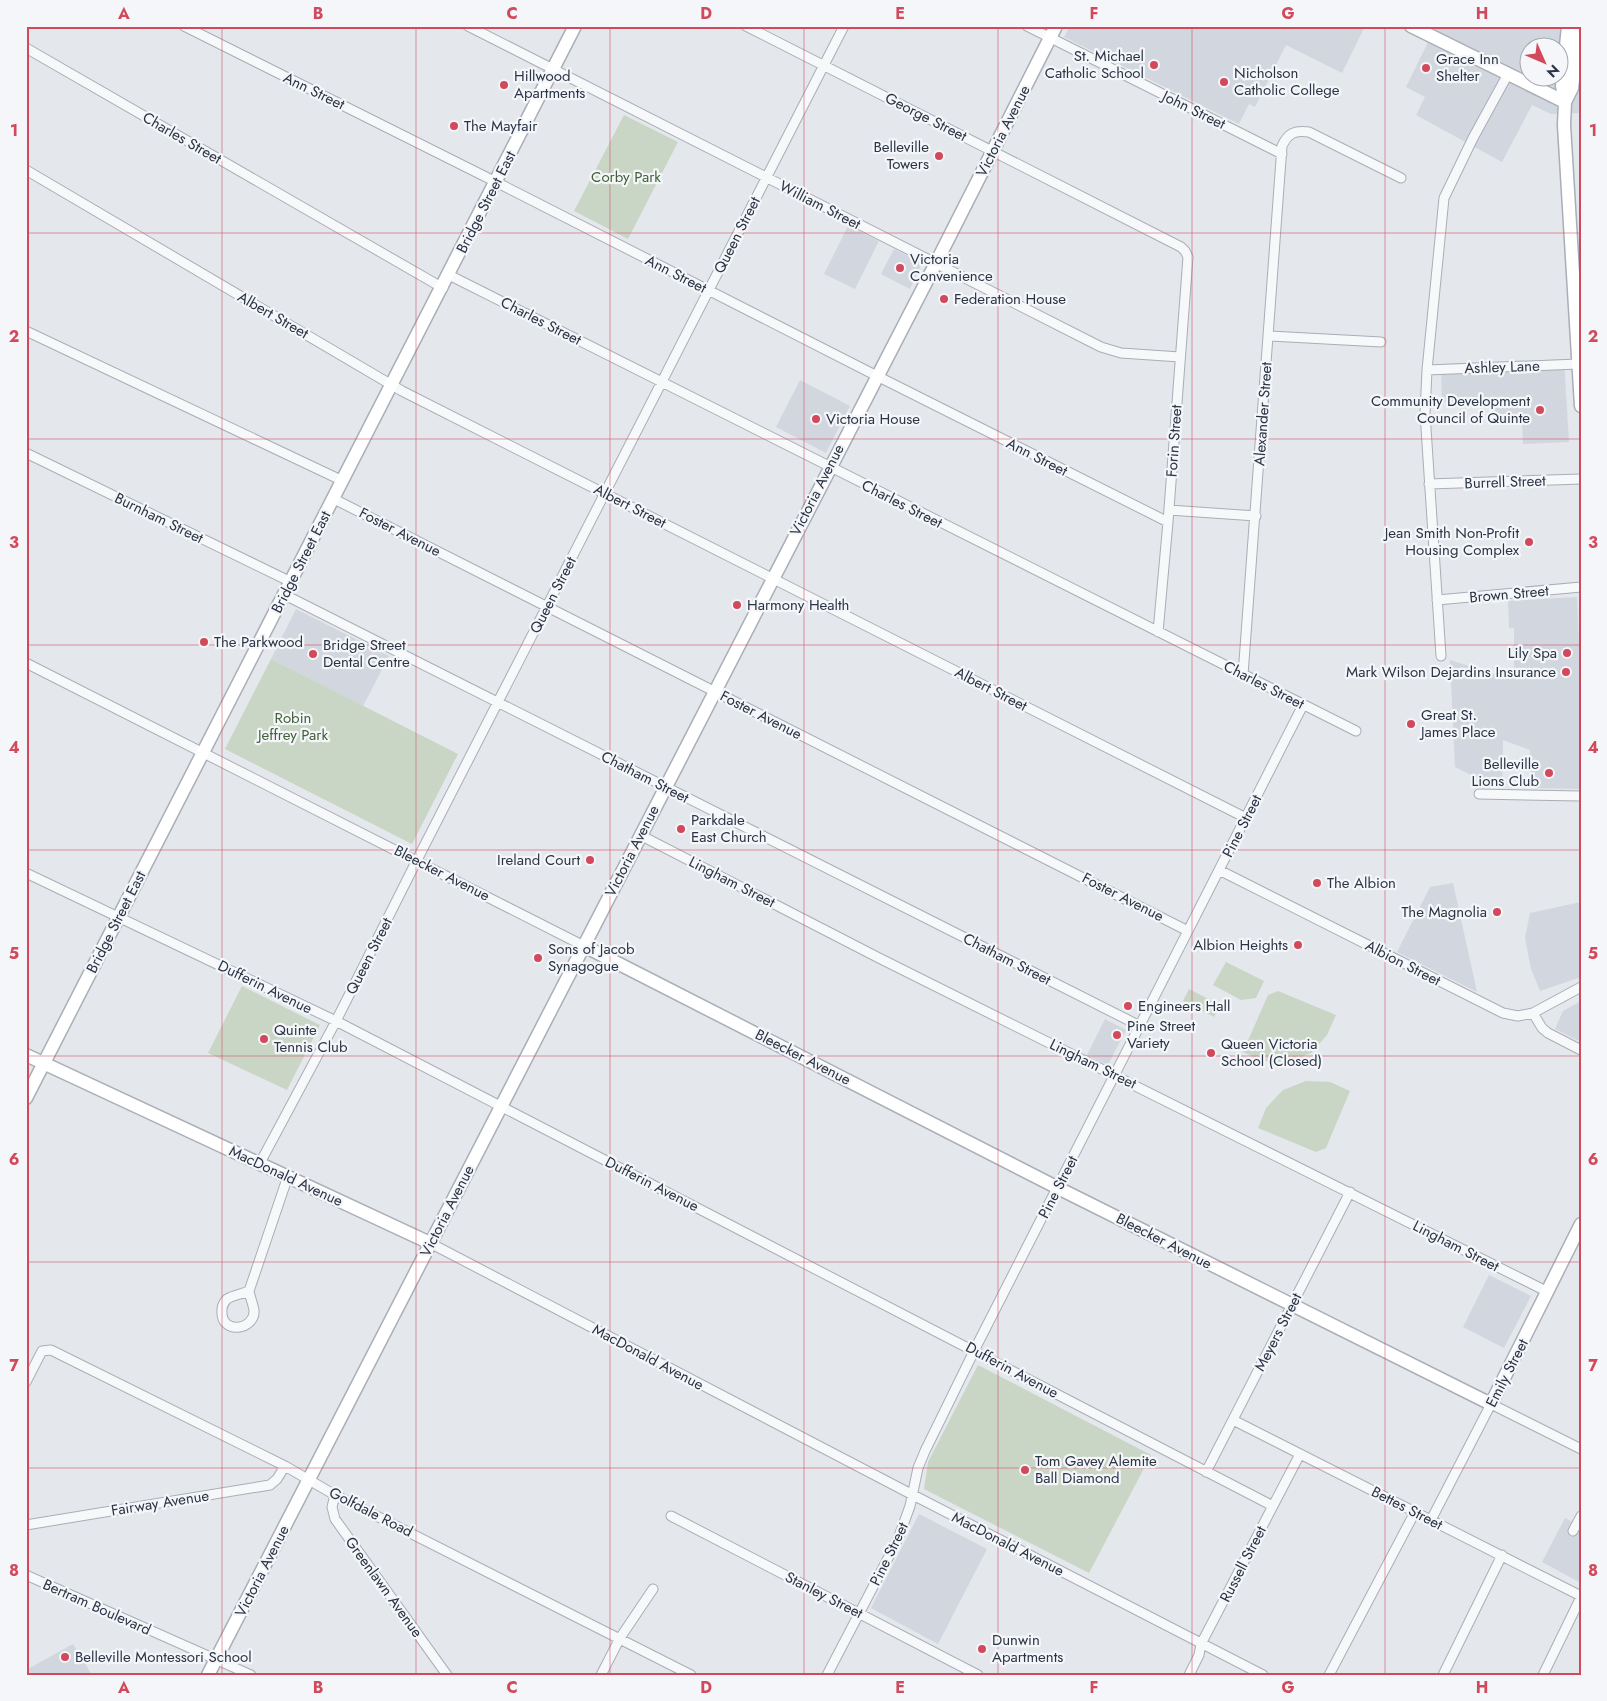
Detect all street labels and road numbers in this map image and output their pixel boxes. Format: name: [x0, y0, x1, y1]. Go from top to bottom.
street label: Ann Street: [280, 67, 349, 116]
street label: Victoria Avenue: [970, 81, 1036, 181]
street label: John Street: [1157, 84, 1230, 135]
street label: George Street: [881, 87, 971, 147]
street label: Charles Street: [138, 106, 226, 170]
street label: Bridge Street East: [451, 147, 521, 257]
street label: William Street: [775, 175, 865, 235]
street label: Queen Street: [708, 193, 766, 277]
street label: Ann Street: [642, 249, 711, 299]
street label: Albert Street: [233, 286, 313, 344]
street label: Charles Street: [497, 291, 586, 351]
street label: Ashley Lane: [1464, 355, 1540, 379]
street label: Alexander Street: [1248, 361, 1278, 467]
street label: Forin Street: [1160, 404, 1188, 478]
street label: Ann Street: [1003, 432, 1072, 482]
street label: Victoria Avenue: [784, 440, 850, 540]
street label: Burrell Street: [1464, 470, 1546, 494]
street label: Charles Street: [858, 474, 947, 534]
street label: Albert Street: [590, 478, 670, 534]
street label: Burnham Street: [111, 487, 207, 549]
street label: Foster Avenue: [355, 502, 445, 562]
street label: Bridge Street East: [266, 507, 336, 617]
street label: Queen Street: [524, 553, 582, 637]
street label: Brown Street: [1468, 580, 1550, 608]
street label: Charles Street: [1220, 655, 1309, 715]
street label: Albert Street: [951, 661, 1031, 717]
street label: Foster Avenue: [716, 685, 806, 745]
street label: Chatham Street: [597, 745, 693, 809]
street label: Pine Street: [1217, 790, 1267, 861]
street label: Victoria Avenue: [599, 801, 665, 901]
street label: Bleecker Avenue: [390, 839, 494, 907]
street label: Lingham Street: [685, 851, 779, 913]
street label: Bridge Street East: [81, 867, 151, 977]
street label: Foster Avenue: [1078, 867, 1168, 927]
street label: Queen Street: [340, 914, 398, 998]
street label: Chatham Street: [959, 927, 1055, 991]
street label: Albion Street: [1361, 935, 1445, 992]
street label: Dufferin Avenue: [214, 955, 316, 1019]
street label: Bleecker Avenue: [751, 1023, 855, 1091]
street label: Lingham Street: [1046, 1033, 1140, 1095]
street label: MacDonald Avenue: [225, 1140, 347, 1212]
street label: Dufferin Avenue: [601, 1151, 703, 1217]
street label: Pine Street: [1033, 1151, 1083, 1222]
street label: Victoria Avenue: [414, 1161, 480, 1261]
street label: Bleecker Avenue: [1112, 1207, 1216, 1275]
street label: Lingham Street: [1409, 1215, 1503, 1277]
street label: Meyers Street: [1249, 1289, 1307, 1375]
street label: MacDonald Avenue: [588, 1318, 708, 1396]
street label: Emily Street: [1480, 1335, 1534, 1411]
street label: Dufferin Avenue: [962, 1336, 1063, 1404]
street label: Golfdale Road: [325, 1481, 417, 1543]
street label: Bettes Street: [1368, 1481, 1447, 1536]
street label: Fairway Avenue: [109, 1484, 211, 1522]
street label: MacDonald Avenue: [948, 1506, 1068, 1582]
street label: Pine Street: [864, 1518, 914, 1589]
street label: Victoria Avenue: [229, 1521, 295, 1621]
street label: Russell Street: [1214, 1522, 1272, 1606]
street label: Greenlawn Avenue: [340, 1532, 428, 1642]
street label: Stanley Street: [781, 1566, 867, 1624]
street label: Bertram Boulevard: [39, 1573, 155, 1641]

